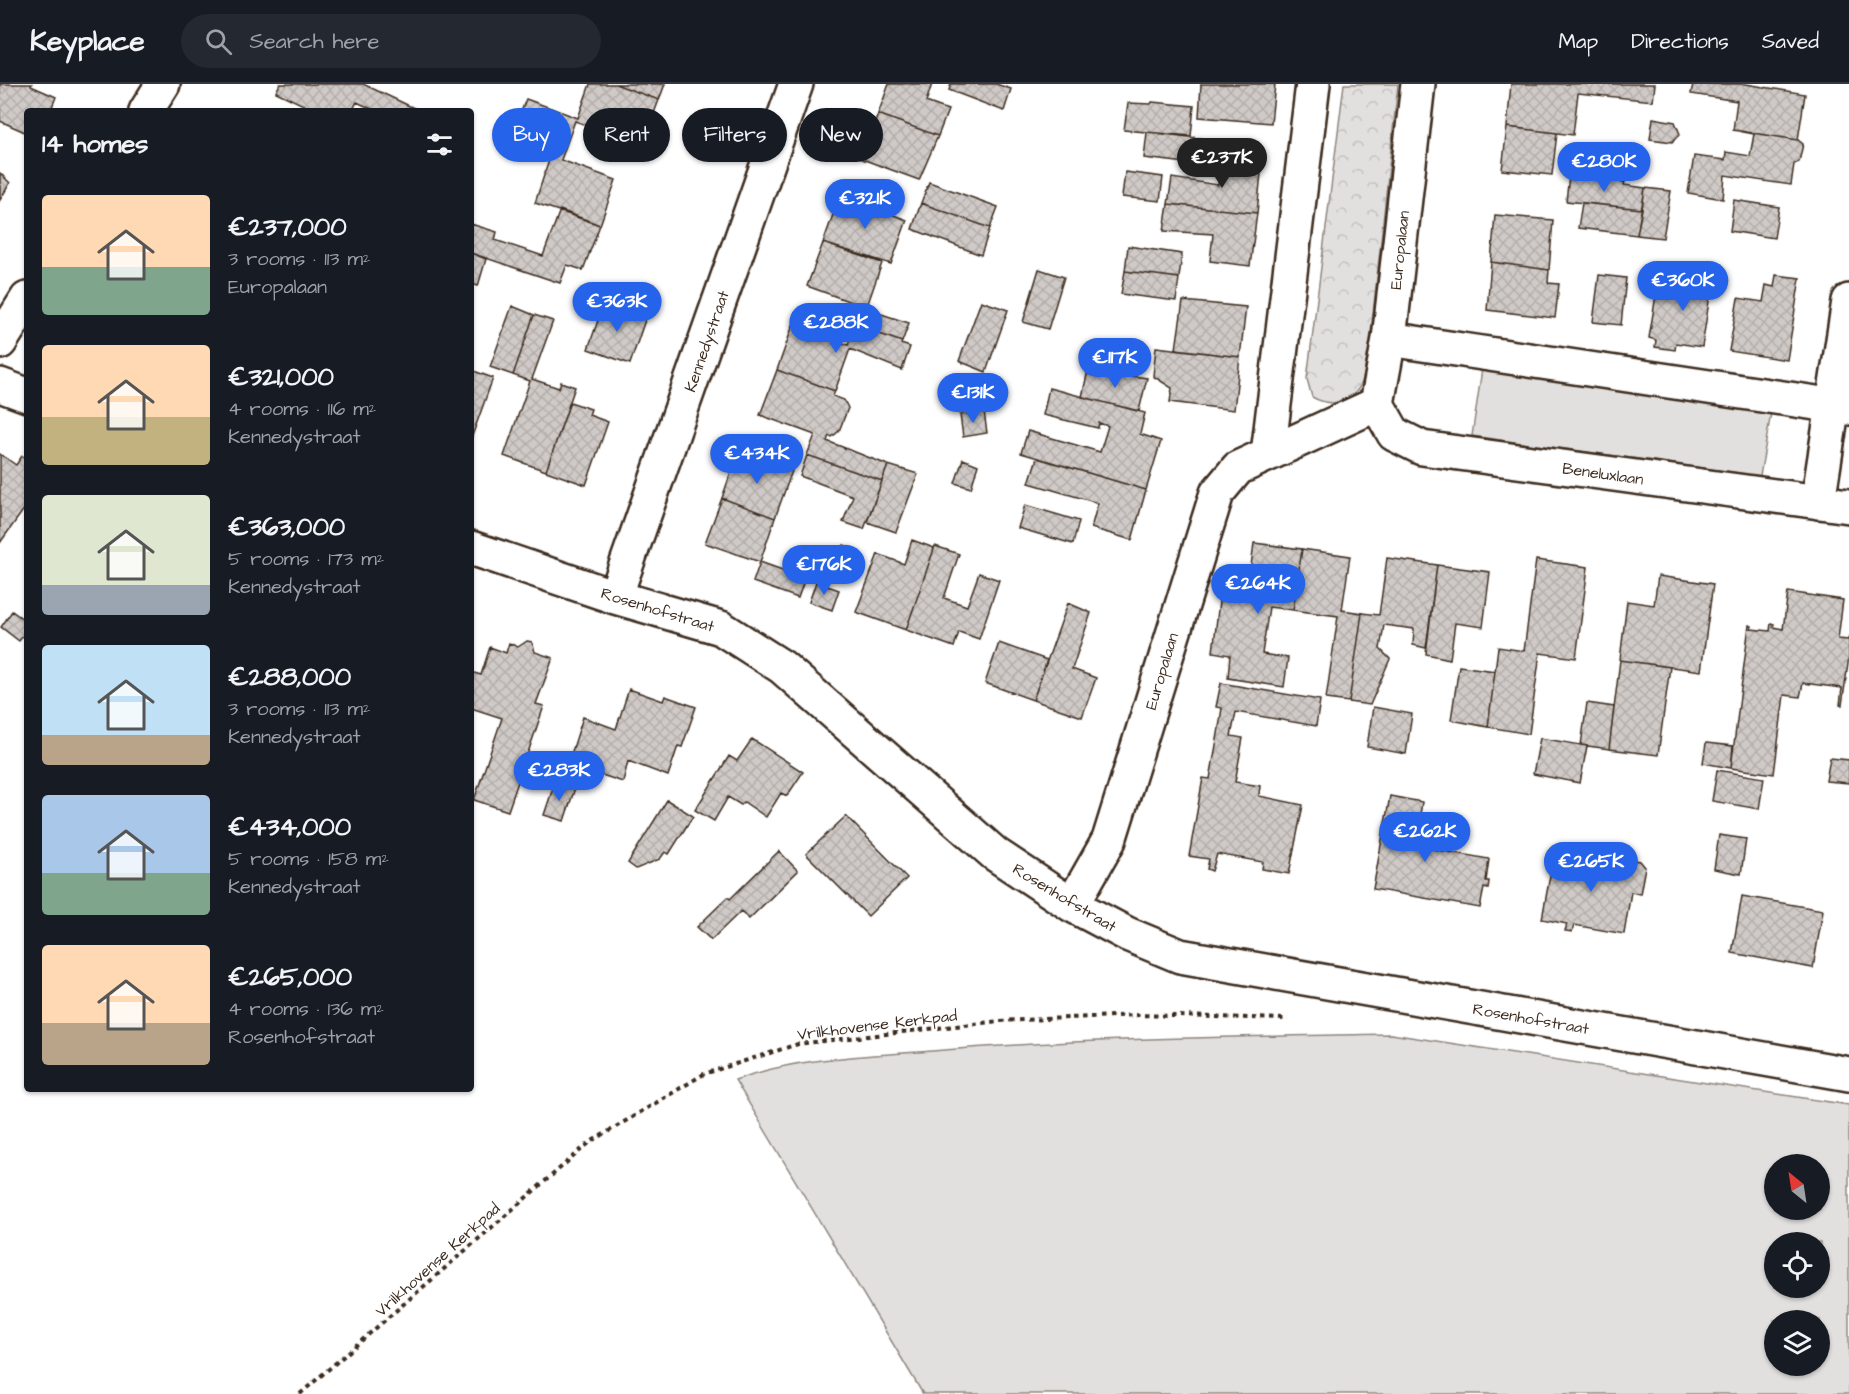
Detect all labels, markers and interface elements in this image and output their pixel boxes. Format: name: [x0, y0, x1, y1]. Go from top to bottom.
search box: [181, 14, 601, 68]
text: Keyplace: [30, 22, 145, 61]
icon: search: [202, 25, 235, 58]
text: Search here: [250, 26, 379, 57]
text: Map: [1558, 27, 1598, 56]
text: Directions: [1631, 27, 1729, 56]
text: Saved: [1762, 27, 1819, 56]
chip: Buy: [492, 108, 571, 162]
chip: Rent: [583, 108, 670, 162]
chip: Filters: [682, 108, 787, 162]
chip: New: [799, 108, 883, 162]
text: 14 homes: [42, 126, 148, 162]
icon: filters: [423, 128, 456, 161]
pin: €237K: [1180, 138, 1264, 189]
pin: €280K: [1562, 142, 1646, 193]
text: €237K: [1191, 143, 1253, 171]
text: €280K: [1571, 147, 1637, 175]
pin: €321K: [823, 179, 907, 230]
text: €321K: [839, 184, 891, 212]
text: €237,000: [228, 209, 347, 245]
street label: Europalaan: [1385, 210, 1415, 291]
icon: home: [90, 219, 162, 291]
text: 3 rooms · 113 m²: [228, 245, 371, 273]
pin: €360K: [1641, 261, 1725, 312]
text: €360K: [1651, 266, 1715, 294]
text: Europalaan: [228, 273, 327, 301]
pin: €363K: [575, 282, 659, 333]
text: €363K: [587, 287, 647, 315]
street label: Kennedystraat: [679, 287, 736, 395]
pin: €288K: [794, 303, 878, 354]
text: €288K: [803, 308, 869, 336]
pin: €117K: [1073, 338, 1157, 389]
text: €117K: [1092, 343, 1138, 371]
text: €321,000: [228, 359, 334, 395]
icon: home: [90, 369, 162, 441]
pin: €131K: [931, 373, 1015, 424]
text: €131K: [951, 378, 995, 406]
text: 4 rooms · 116 m²: [228, 395, 376, 423]
text: Kennedystraat: [228, 423, 361, 451]
pin: €434K: [715, 434, 799, 485]
text: €434K: [724, 439, 790, 467]
street label: Beneluxlaan: [1561, 457, 1645, 491]
text: €363,000: [228, 509, 345, 545]
icon: home: [90, 519, 162, 591]
text: 5 rooms · 173 m²: [228, 545, 384, 573]
pin: €176K: [782, 545, 866, 596]
text: €176K: [796, 550, 852, 578]
pin: €264K: [1216, 564, 1300, 615]
text: €264K: [1225, 569, 1291, 597]
text: Kennedystraat: [228, 573, 361, 601]
street label: Rosenhofstraat: [598, 582, 718, 638]
street label: Europalaan: [1140, 630, 1184, 712]
text: €288,000: [228, 659, 351, 695]
icon: home: [90, 669, 162, 741]
text: 3 rooms · 113 m²: [228, 695, 371, 723]
text: Kennedystraat: [228, 723, 361, 751]
pin: €283K: [517, 751, 601, 802]
text: €283K: [528, 756, 590, 784]
text: €434,000: [228, 809, 351, 845]
pin: €262K: [1383, 812, 1467, 863]
text: €262K: [1393, 817, 1457, 845]
icon: home: [90, 819, 162, 891]
pin: €265K: [1549, 842, 1633, 893]
text: 5 rooms · 158 m²: [228, 845, 389, 873]
text: €265K: [1558, 847, 1624, 875]
street label: Rosenhofstraat: [1008, 858, 1121, 938]
text: Kennedystraat: [228, 873, 361, 901]
text: €265,000: [228, 959, 352, 995]
icon: home: [90, 969, 162, 1041]
text: 4 rooms · 136 m²: [228, 995, 384, 1023]
street label: Rosenhofstraat: [1471, 998, 1591, 1040]
street label: Vrilkhovense Kerkpad: [796, 1004, 958, 1046]
text: Rosenhofstraat: [228, 1023, 375, 1051]
north arrow: [1764, 1154, 1830, 1220]
map controls: [1764, 1154, 1830, 1376]
street label: Vrilkhovense Kerkpad: [371, 1198, 505, 1322]
button: locate: [1764, 1232, 1830, 1298]
button: layers: [1764, 1310, 1830, 1376]

